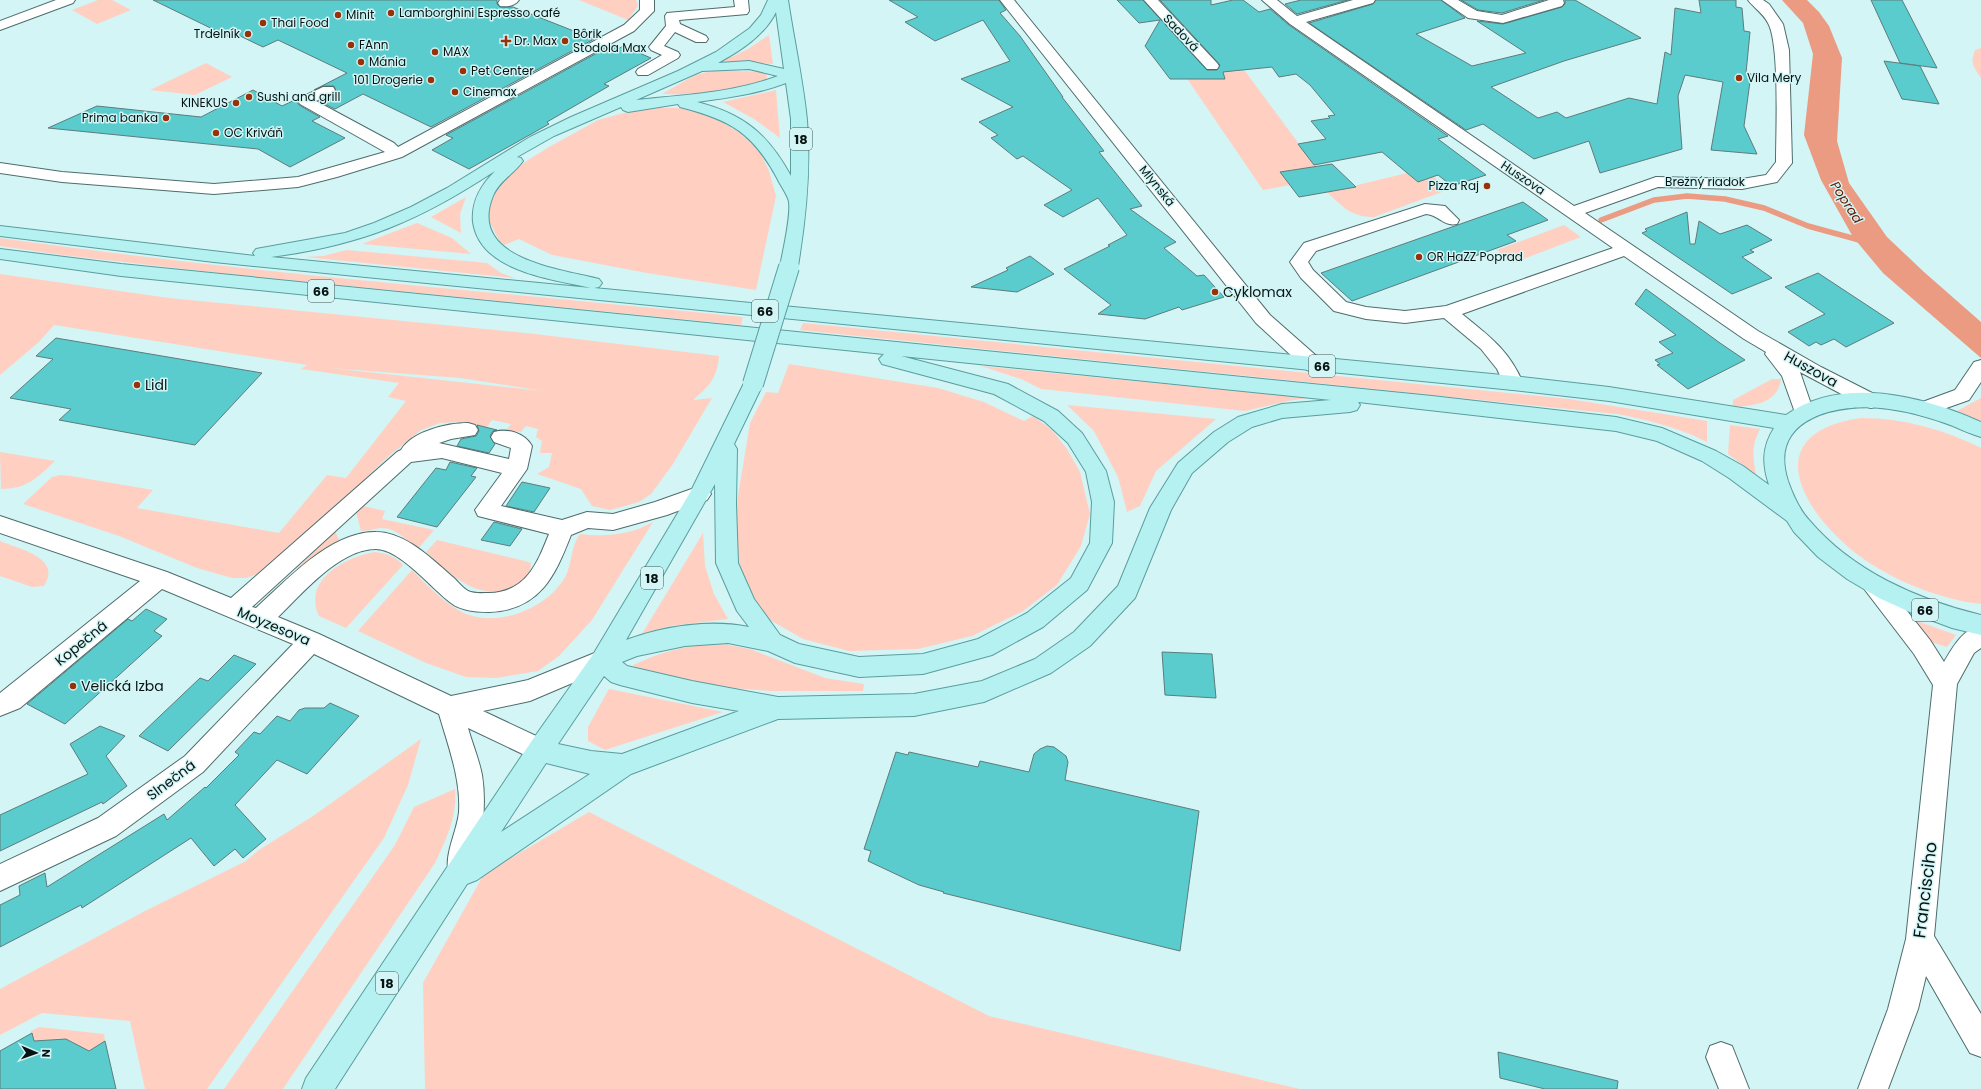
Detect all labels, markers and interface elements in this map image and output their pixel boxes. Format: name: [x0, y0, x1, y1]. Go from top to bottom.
place label: Lamborghini Espresso café: [399, 4, 560, 21]
place label: Minit: [346, 6, 374, 23]
marker: Lamborghini Espresso café: [386, 8, 396, 18]
marker: Minit: [333, 10, 343, 20]
street label: Sadová: [1160, 10, 1203, 55]
place label: Thai Food: [271, 14, 329, 31]
marker: Thai Food: [258, 18, 268, 28]
place label: Trdelník: [194, 25, 241, 42]
place label: Bôrik Stodola Max: [573, 25, 647, 56]
marker: Trdelník: [243, 29, 253, 39]
place label: Dr. Max: [514, 32, 557, 49]
place label: FAnn: [359, 36, 389, 53]
marker: Dr. Max: [501, 36, 511, 46]
marker: Bôrik Stodola Max: [560, 36, 570, 46]
marker: FAnn: [346, 40, 356, 50]
place label: MAX: [443, 43, 469, 60]
marker: MAX: [430, 47, 440, 57]
place label: Mánia: [369, 53, 406, 70]
marker: Mánia: [356, 57, 366, 67]
place label: Pet Center: [471, 62, 534, 79]
marker: Pet Center: [458, 66, 468, 76]
place label: Vila Mery: [1747, 69, 1802, 86]
place label: 101 Drogerie: [354, 71, 423, 88]
marker: Vila Mery: [1734, 73, 1744, 83]
marker: 101 Drogerie: [426, 75, 436, 85]
place label: Cinemax: [463, 83, 517, 100]
marker: Cinemax: [450, 87, 460, 97]
place label: Sushi and grill: [257, 88, 340, 105]
marker: Sushi and grill: [244, 92, 254, 102]
place label: KINEKUS: [181, 94, 228, 111]
marker: KINEKUS: [231, 98, 241, 108]
place label: Prima banka: [82, 109, 158, 126]
marker: Prima banka: [161, 113, 171, 123]
place label: OC Kriváň: [224, 124, 283, 141]
marker: OC Kriváň: [211, 128, 221, 138]
road number: 18: [790, 128, 812, 150]
street label: Huszova: [1498, 156, 1549, 199]
street label: Mlynská: [1136, 162, 1179, 210]
street label: Brežný riadok: [1665, 173, 1746, 190]
place label: Pizza Raj: [1428, 177, 1479, 194]
water label: Poprad: [1826, 177, 1867, 227]
marker: Pizza Raj: [1482, 181, 1492, 191]
place label: OR HaZZ Poprad: [1427, 248, 1523, 265]
marker: OR HaZZ Poprad: [1414, 252, 1424, 262]
road number: 66: [308, 280, 334, 302]
place label: Cyklomax: [1223, 282, 1292, 302]
marker: Cyklomax: [1210, 287, 1220, 297]
road number: 66: [752, 300, 778, 322]
street label: Huszova: [1781, 346, 1841, 392]
road number: 66: [1309, 355, 1335, 377]
place label: Lidl: [145, 375, 167, 395]
marker: Lidl: [132, 380, 142, 390]
road number: 18: [641, 567, 663, 589]
road number: 66: [1912, 599, 1938, 621]
street label: Moyzesova: [234, 602, 314, 650]
street label: Kopečná: [50, 616, 112, 670]
place label: Velická Izba: [81, 676, 164, 696]
marker: Velická Izba: [68, 681, 78, 691]
street label: Slnečná: [143, 755, 199, 805]
street label: Francisciho: [1907, 840, 1943, 940]
road number: 18: [376, 972, 398, 994]
north arrow: [16, 1033, 56, 1073]
text: N: [38, 1049, 54, 1058]

